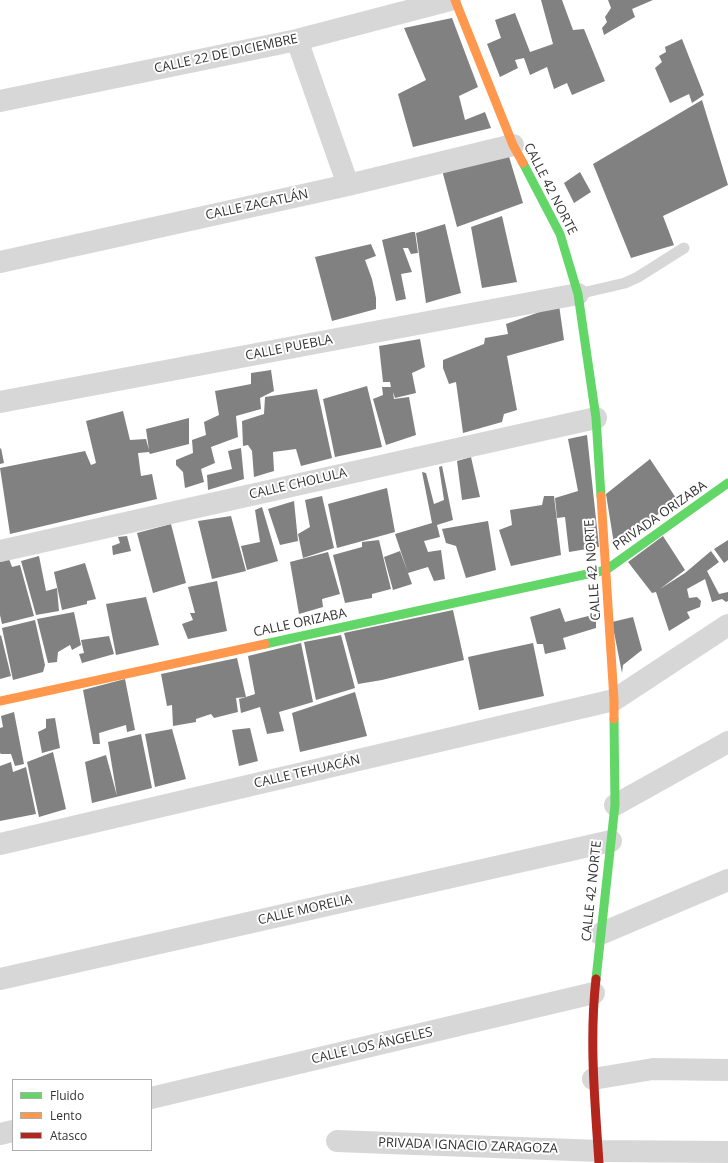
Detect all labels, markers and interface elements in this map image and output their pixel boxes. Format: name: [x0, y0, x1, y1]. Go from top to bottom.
street label: CALLE 22 DE DICIEMBRE: [153, 31, 299, 77]
street label: CALLE 42 NORTE: [520, 140, 580, 238]
street label: CALLE ZACATLÁN: [204, 186, 310, 224]
street label: CALLE PUEBLA: [244, 332, 334, 364]
street label: CALLE CHOLULA: [248, 465, 348, 503]
street label: PRIVADA ORIZABA: [610, 478, 710, 554]
street label: CALLE 42 NORTE: [582, 519, 604, 621]
street label: CALLE ORIZABA: [252, 606, 348, 640]
street label: CALLE TEHUACÁN: [252, 752, 362, 792]
street label: CALLE 42 NORTE: [579, 840, 605, 942]
street label: CALLE MORELIA: [256, 892, 354, 928]
street label: CALLE LOS ÁNGELES: [310, 1024, 434, 1068]
legend: [12, 1079, 152, 1151]
text: Fluido: [50, 1087, 84, 1104]
text: Lento: [50, 1107, 82, 1124]
text: Atasco: [50, 1127, 87, 1144]
street label: PRIVADA IGNACIO ZARAGOZA: [378, 1135, 558, 1157]

